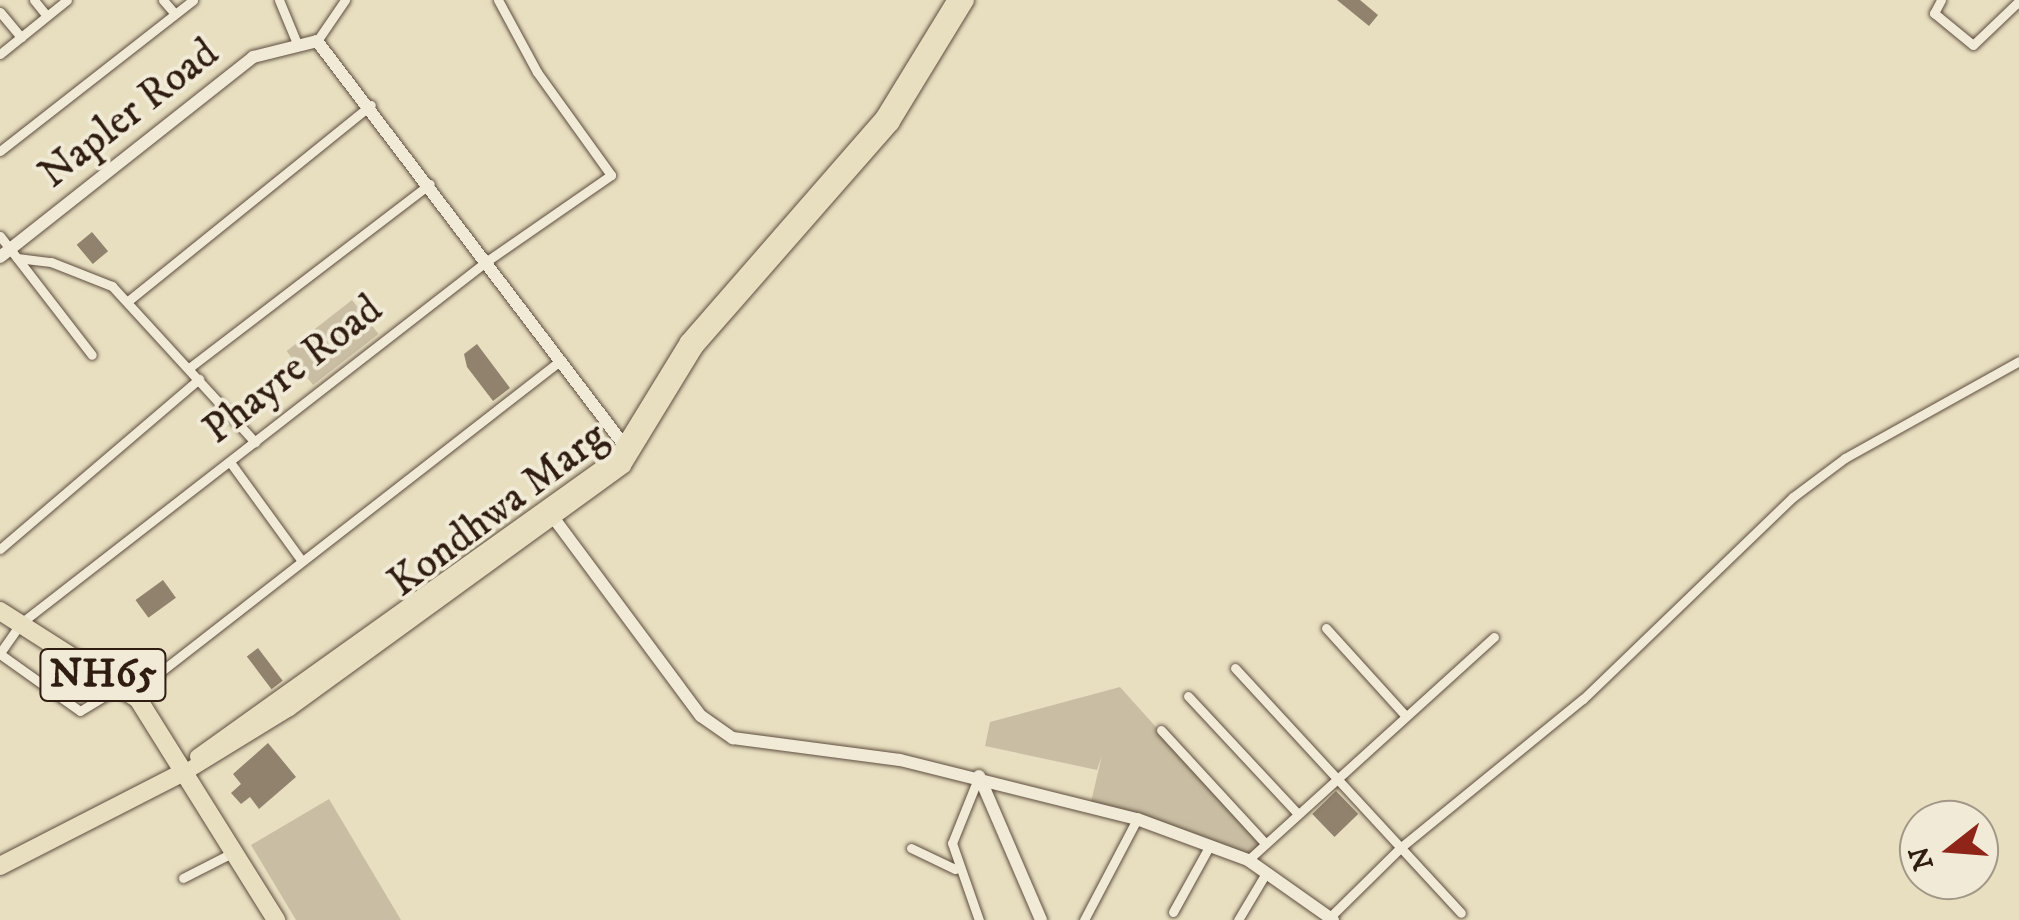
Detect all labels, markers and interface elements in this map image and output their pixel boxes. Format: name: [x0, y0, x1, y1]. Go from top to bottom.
street label: Napler Road: [29, 28, 229, 200]
street label: Phayre Road: [194, 285, 392, 455]
street label: Kondhwa Marg: [379, 412, 617, 608]
road number: NH65: [38, 640, 168, 710]
north arrow: [1899, 800, 1999, 900]
text: N: [1902, 842, 1942, 874]

